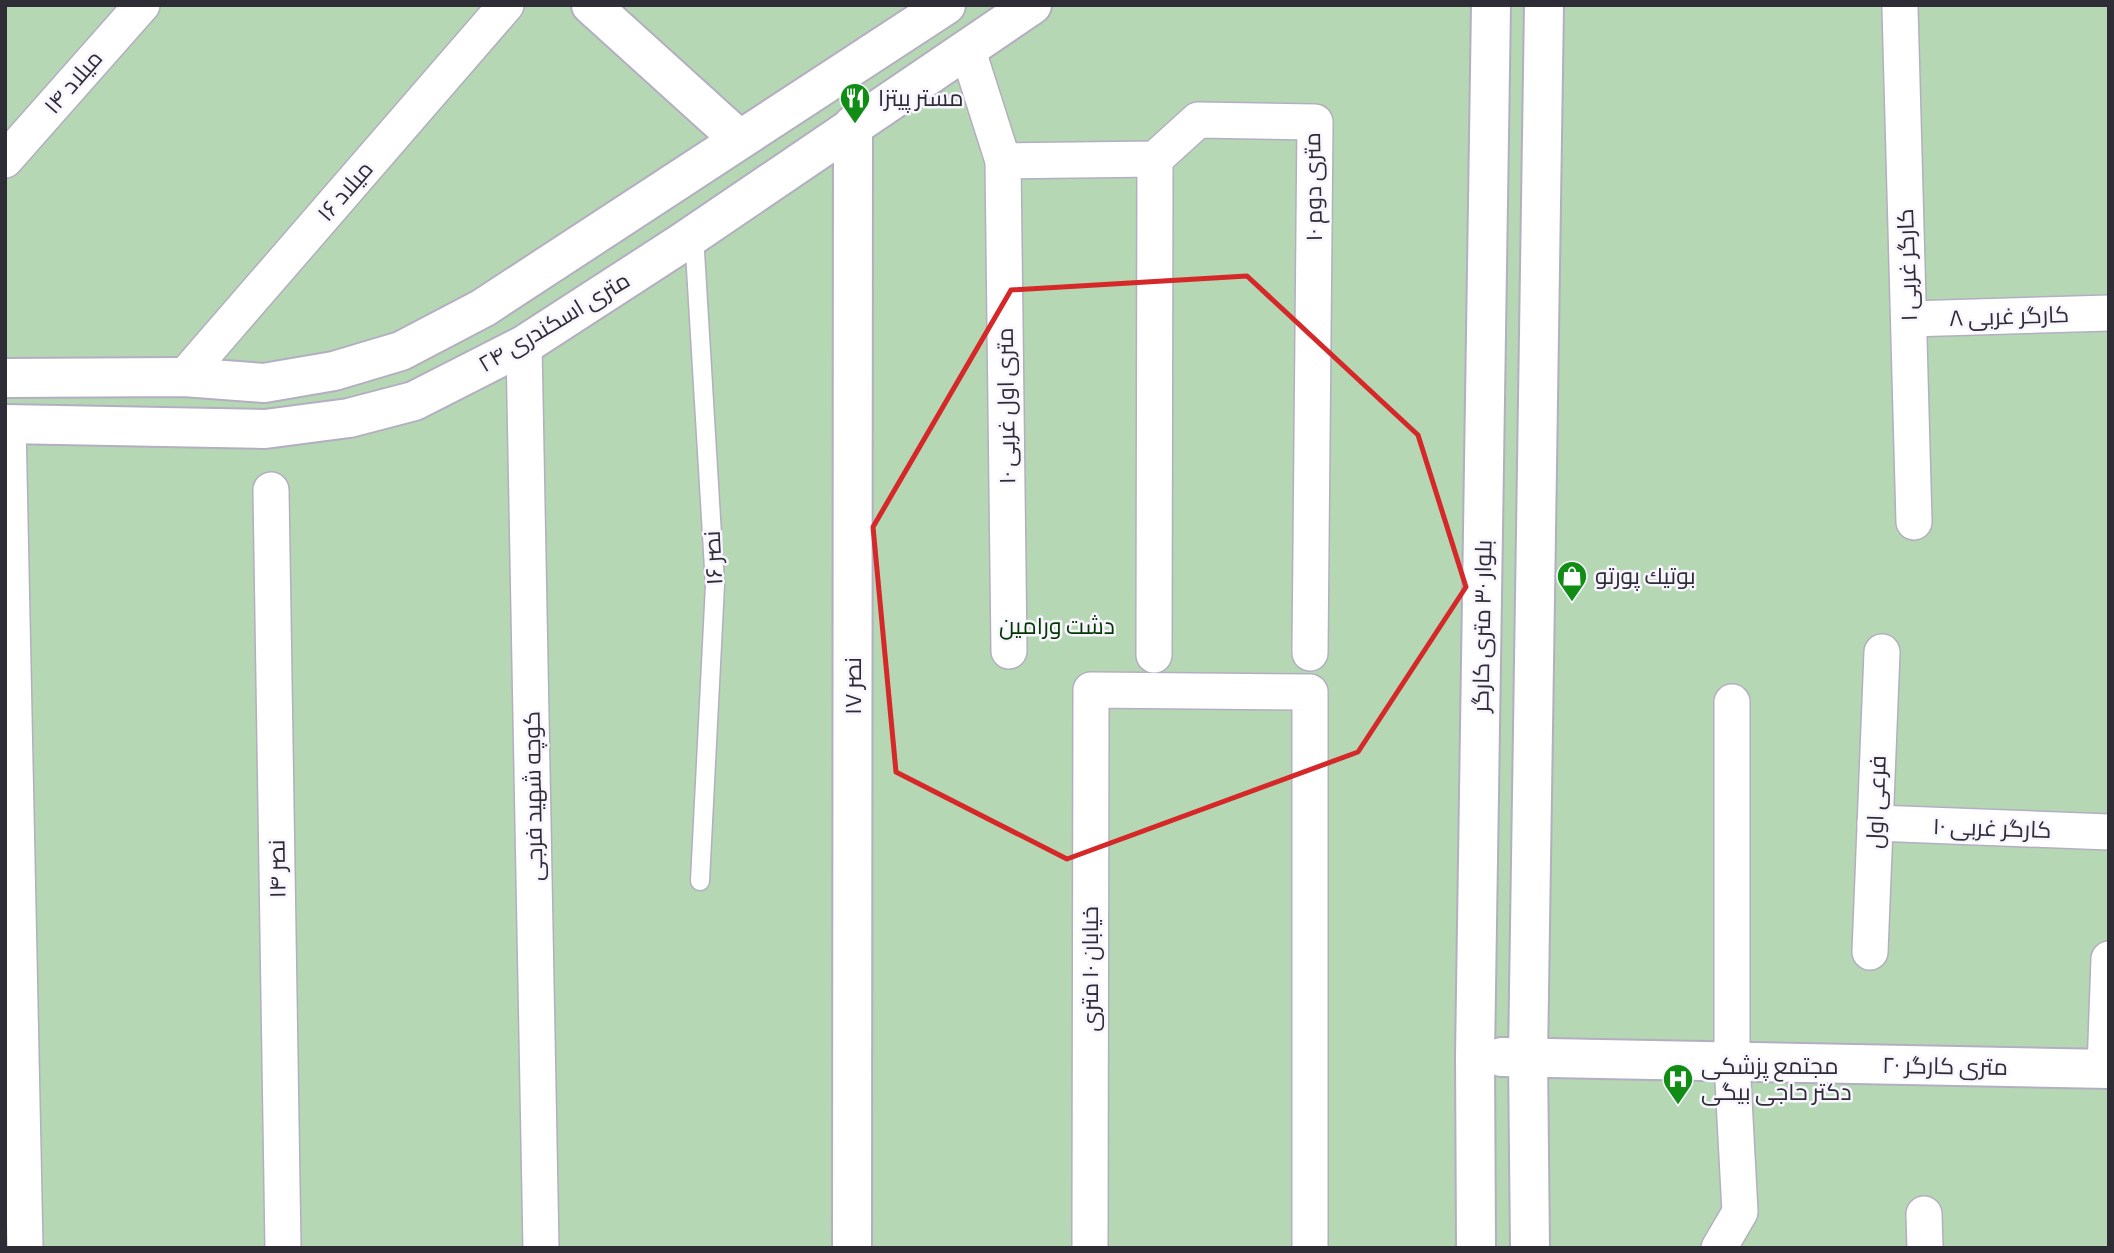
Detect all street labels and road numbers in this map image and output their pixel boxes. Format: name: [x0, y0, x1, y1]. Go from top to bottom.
street label: میلاد ۱۴: [37, 44, 107, 119]
street label: ۱۰ متری دوم: [1297, 132, 1330, 242]
street label: میلاد ۱۶: [310, 154, 378, 226]
street label: کارگر غربی ۱: [1890, 208, 1923, 322]
street label: ۲۴ متری اسکندری: [473, 265, 635, 378]
street label: کارگر غربی ۸: [1948, 299, 2070, 332]
street label: ۱۰ متری اول غربی: [990, 327, 1021, 485]
street label: نصر ۱۶: [697, 530, 727, 586]
street label: بلوار ۳۰ متری کارگر: [1465, 539, 1498, 714]
street label: نصر ۱۷: [838, 657, 866, 715]
street label: کوچه شهید فرجی: [517, 711, 549, 881]
street label: فرعی اول: [1859, 755, 1892, 849]
street label: کارگر غربی ۱۰: [1932, 811, 2052, 844]
street label: نصر ۱۴: [261, 839, 291, 899]
street label: خیابان ۱۰ متری: [1075, 906, 1104, 1032]
street label: ۲۰ متری کارگر: [1882, 1050, 2008, 1081]

